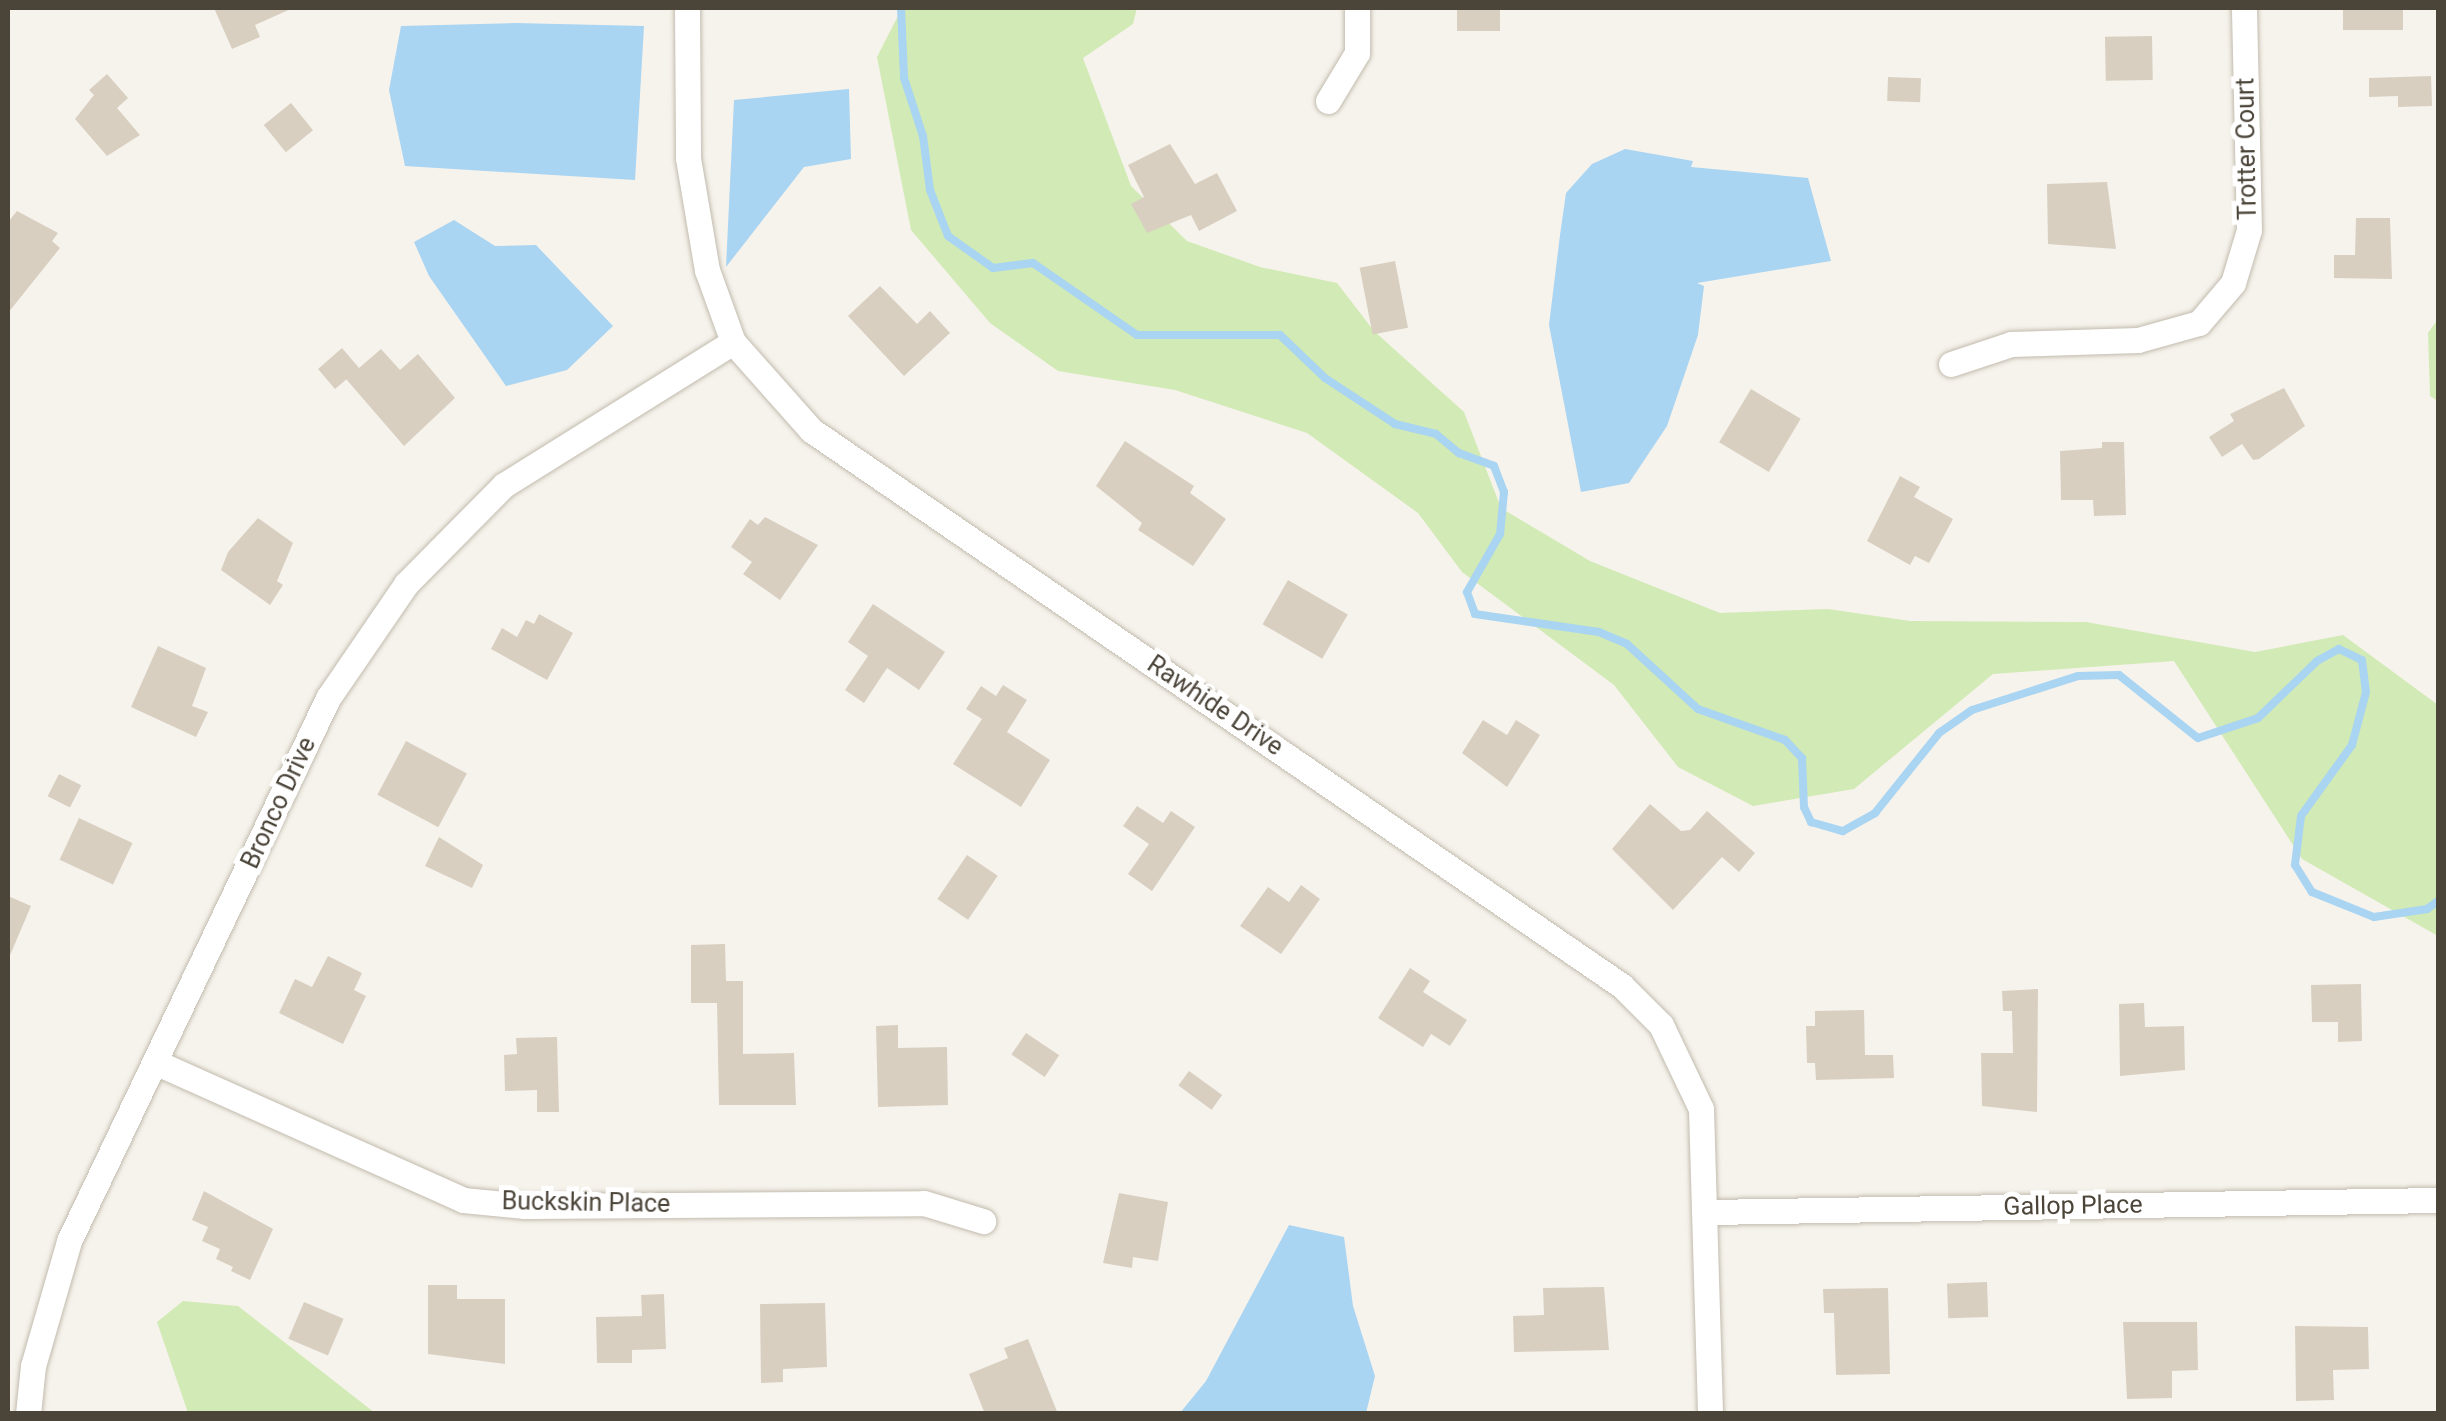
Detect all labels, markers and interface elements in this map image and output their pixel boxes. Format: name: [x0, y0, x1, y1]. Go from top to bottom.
street label: Trotter Court: [2231, 78, 2263, 220]
street label: Rawhide Drive: [1141, 650, 1289, 762]
street label: Bronco Drive: [235, 733, 323, 873]
street label: Buckskin Place: [501, 1187, 671, 1219]
street label: Gallop Place: [2003, 1190, 2143, 1222]

